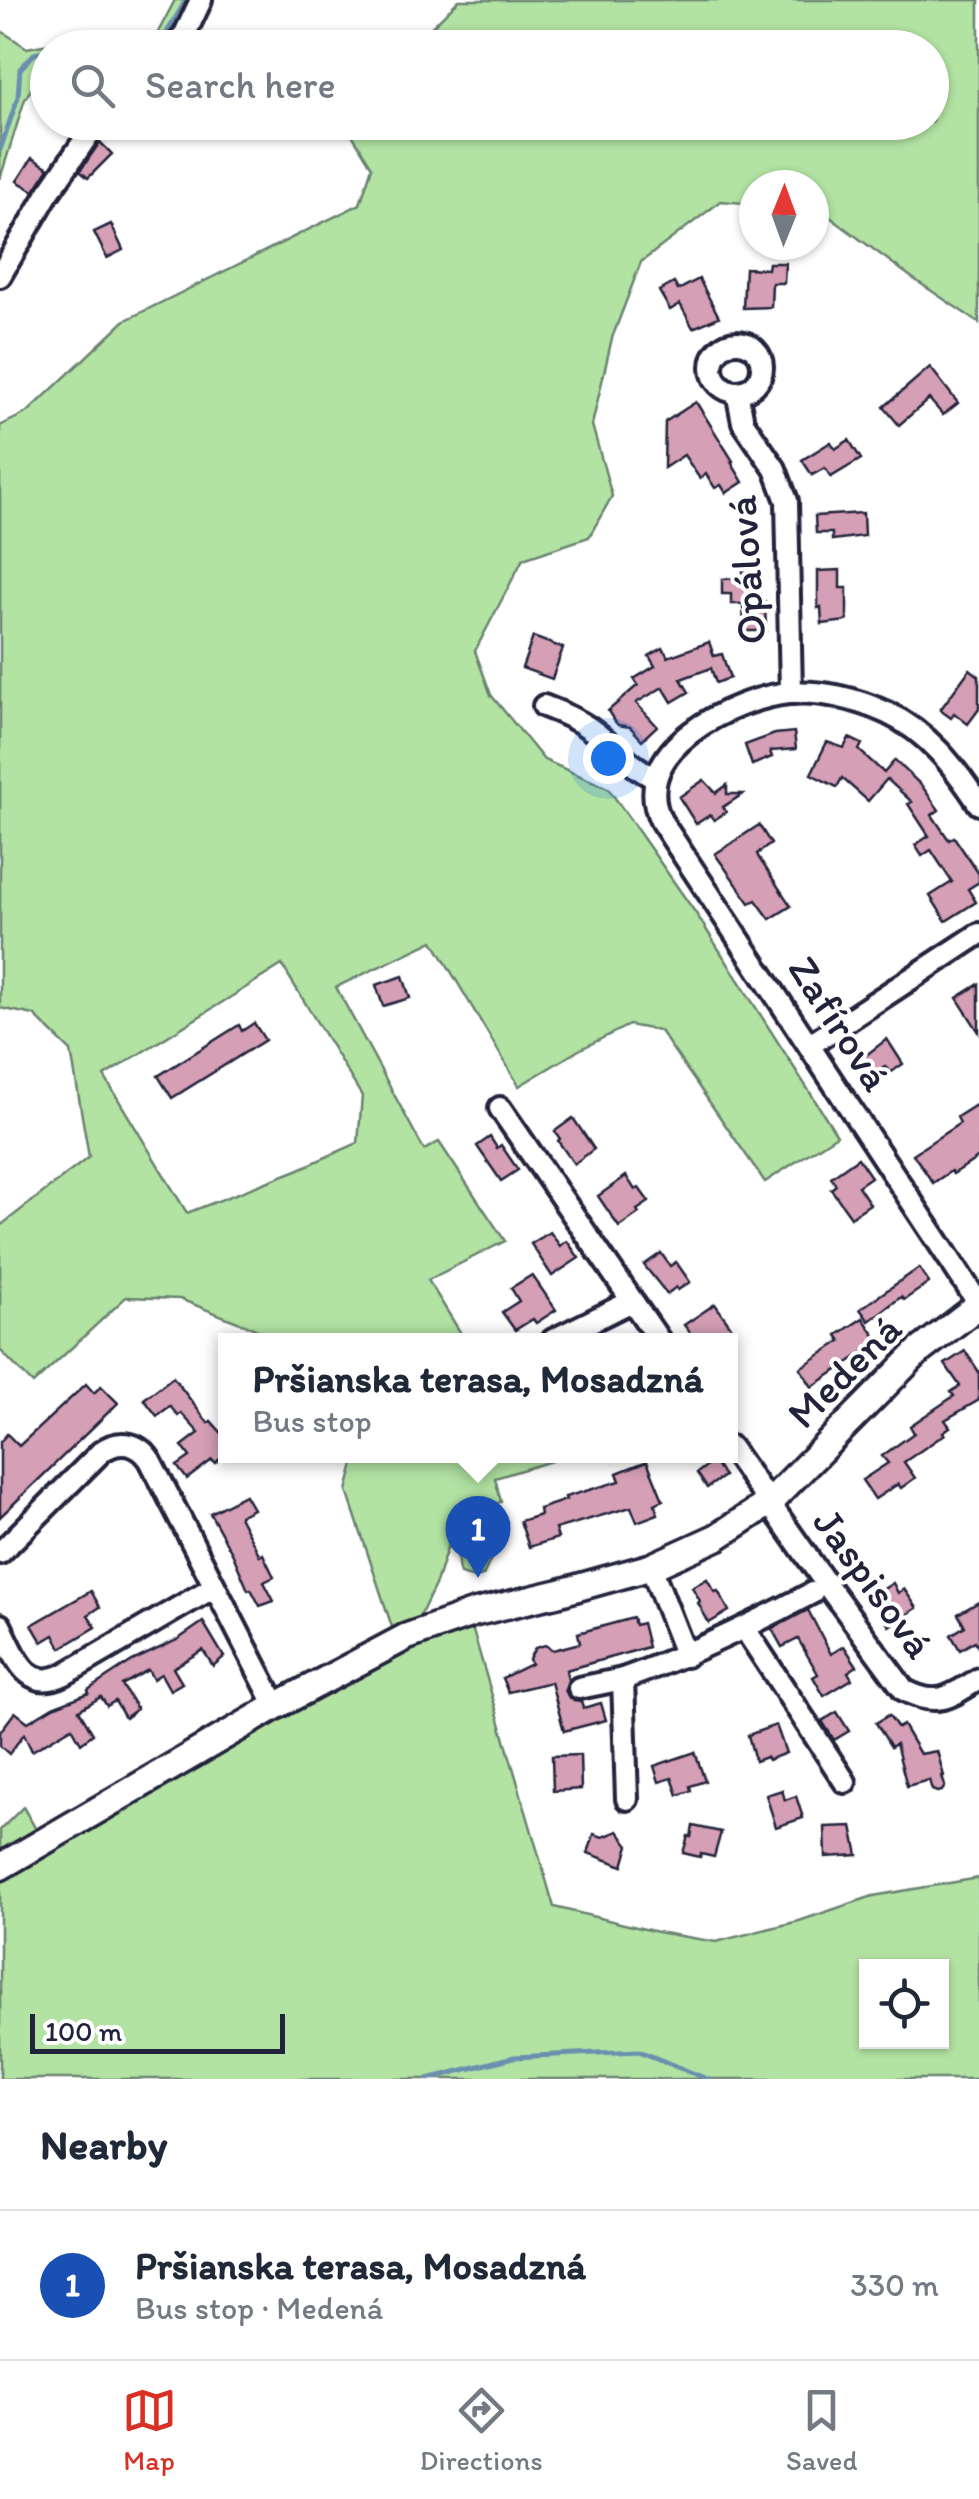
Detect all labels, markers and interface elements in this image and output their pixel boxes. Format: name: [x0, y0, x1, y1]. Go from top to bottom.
search box: [30, 30, 949, 140]
icon: search: [65, 58, 120, 113]
text: Search here: [145, 62, 336, 108]
north arrow: [739, 170, 829, 260]
street label: Opálová: [715, 494, 777, 646]
your location: [583, 733, 634, 784]
street label: Zafírová: [778, 946, 902, 1100]
street label: Medená: [776, 1303, 912, 1439]
popup: [218, 1333, 738, 1463]
text: Pršianska terasa, Mosadzná: [253, 1356, 704, 1402]
text: Bus stop: [253, 1402, 372, 1440]
pin: 1: [446, 1496, 510, 1578]
street label: Jaspisová: [803, 1498, 946, 1668]
map controls: [859, 1959, 949, 2049]
button: locate: [859, 1959, 949, 2049]
scale bar: [30, 2009, 285, 2054]
text: 100 m: [45, 2014, 122, 2048]
text: Nearby: [40, 2119, 167, 2170]
text: Pršianska terasa, Mosadzná: [135, 2243, 586, 2289]
text: 1: [65, 2266, 80, 2304]
text: 330 m: [850, 2266, 939, 2304]
text: Bus stop · Medená: [135, 2289, 383, 2327]
tab: Map: [122, 2383, 177, 2477]
tab: Directions: [420, 2383, 543, 2477]
tab: Saved: [786, 2383, 857, 2477]

